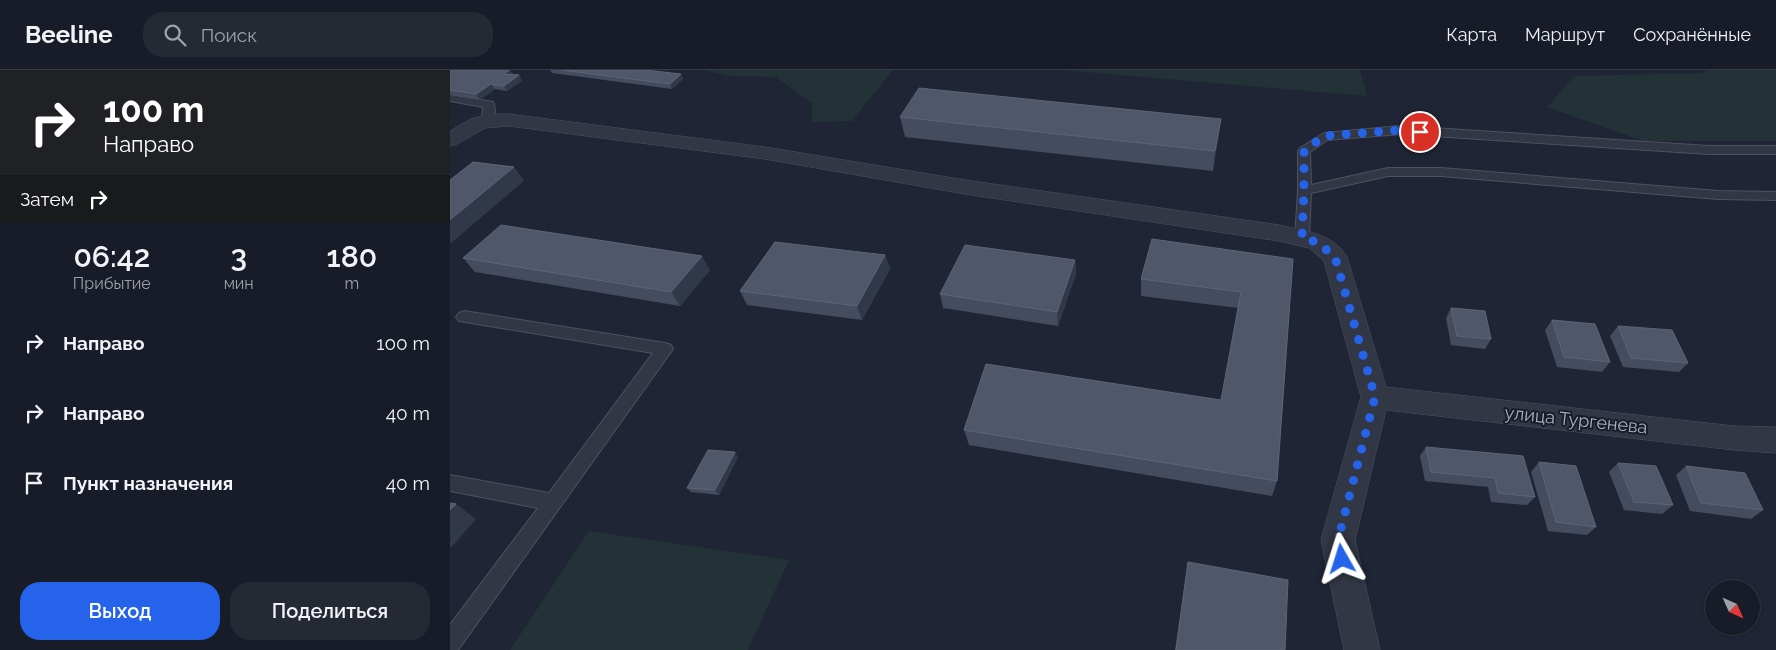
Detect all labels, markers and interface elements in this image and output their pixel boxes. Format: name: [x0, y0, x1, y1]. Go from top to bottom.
search box: [143, 12, 493, 57]
text: Beeline: [25, 20, 113, 49]
icon: search: [161, 21, 189, 49]
text: Поиск: [201, 24, 257, 46]
text: Карта: [1446, 24, 1497, 45]
text: Маршрут: [1525, 24, 1605, 45]
text: Сохранённые: [1633, 24, 1751, 45]
text: 100 m: [103, 89, 204, 130]
icon: right: [20, 90, 85, 155]
pin: [1399, 111, 1441, 153]
icon: arrive: [1406, 118, 1434, 146]
text: Направо: [103, 131, 194, 157]
icon: right: [84, 185, 112, 213]
text: Затем: [20, 188, 74, 210]
text: 06:42: [73, 239, 150, 274]
text: 3: [230, 239, 247, 274]
text: 180: [327, 239, 377, 274]
text: Прибытие: [73, 274, 151, 293]
text: мин: [224, 274, 254, 293]
text: m: [344, 274, 359, 293]
icon: right: [20, 329, 48, 357]
text: Направо: [63, 332, 144, 354]
text: 100 m: [376, 332, 430, 354]
icon: right: [20, 399, 48, 427]
text: Направо: [63, 402, 144, 424]
text: 40 m: [386, 402, 430, 424]
street label: улица Тургенева: [1503, 402, 1649, 437]
icon: arrive: [20, 469, 48, 497]
text: Пункт назначения: [63, 472, 233, 494]
text: 40 m: [386, 472, 430, 494]
position arrow: [1315, 532, 1367, 584]
north arrow: [1705, 580, 1760, 635]
map controls: [1705, 580, 1760, 635]
button: Выход: [20, 582, 220, 640]
button: Поделиться: [230, 582, 430, 640]

